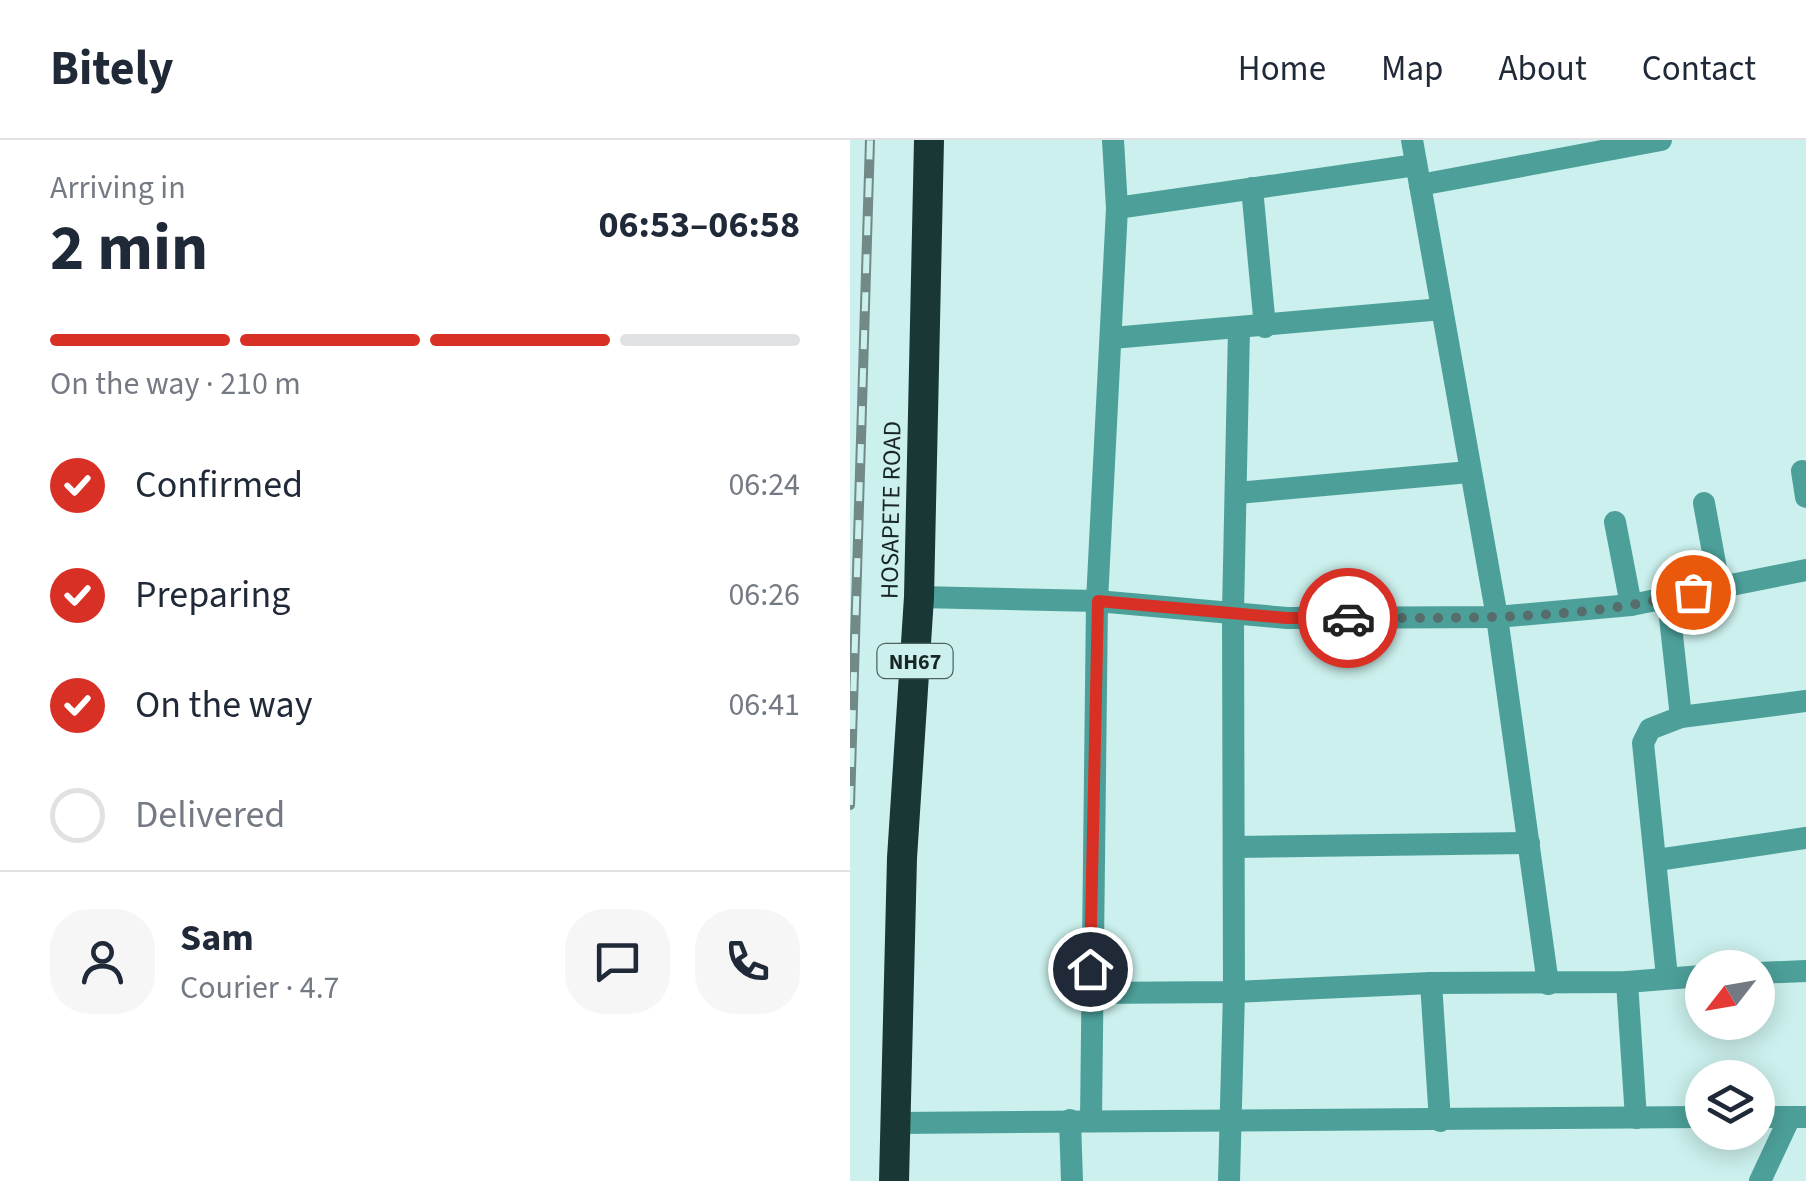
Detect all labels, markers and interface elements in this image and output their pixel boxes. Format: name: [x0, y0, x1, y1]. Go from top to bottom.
text: Bitely: [50, 35, 173, 103]
text: Home: [1238, 44, 1326, 94]
text: Map: [1381, 44, 1444, 94]
text: About: [1499, 44, 1587, 94]
text: Contact: [1642, 44, 1756, 94]
text: Arriving in: [50, 165, 186, 211]
text: 06:53–06:58: [598, 198, 800, 252]
text: 2 min: [50, 202, 208, 295]
text: On the way · 210 m: [50, 361, 301, 407]
street label: HOSAPETE ROAD: [871, 421, 911, 599]
icon: check: [50, 458, 105, 513]
text: Confirmed: [135, 458, 303, 512]
text: 06:24: [728, 462, 800, 508]
pin: [1651, 550, 1736, 635]
icon: bag: [1666, 565, 1721, 620]
icon: check: [50, 568, 105, 623]
text: Preparing: [135, 568, 290, 622]
courier: [1298, 568, 1398, 668]
text: 06:26: [728, 572, 800, 618]
icon: car: [1321, 591, 1376, 646]
road number: NH67: [878, 644, 952, 678]
icon: check: [50, 678, 105, 733]
text: On the way: [135, 678, 312, 732]
text: 06:41: [728, 682, 800, 728]
text: Delivered: [135, 788, 285, 842]
button: person: [50, 909, 155, 1014]
button: chat: [565, 909, 670, 1014]
button: phone: [695, 909, 800, 1014]
text: Sam: [180, 911, 254, 965]
pin: [1048, 927, 1133, 1012]
icon: home: [1063, 942, 1118, 997]
north arrow: [1685, 950, 1775, 1040]
map controls: [1685, 950, 1775, 1150]
text: Courier · 4.7: [180, 965, 340, 1011]
button: layers: [1685, 1060, 1775, 1150]

